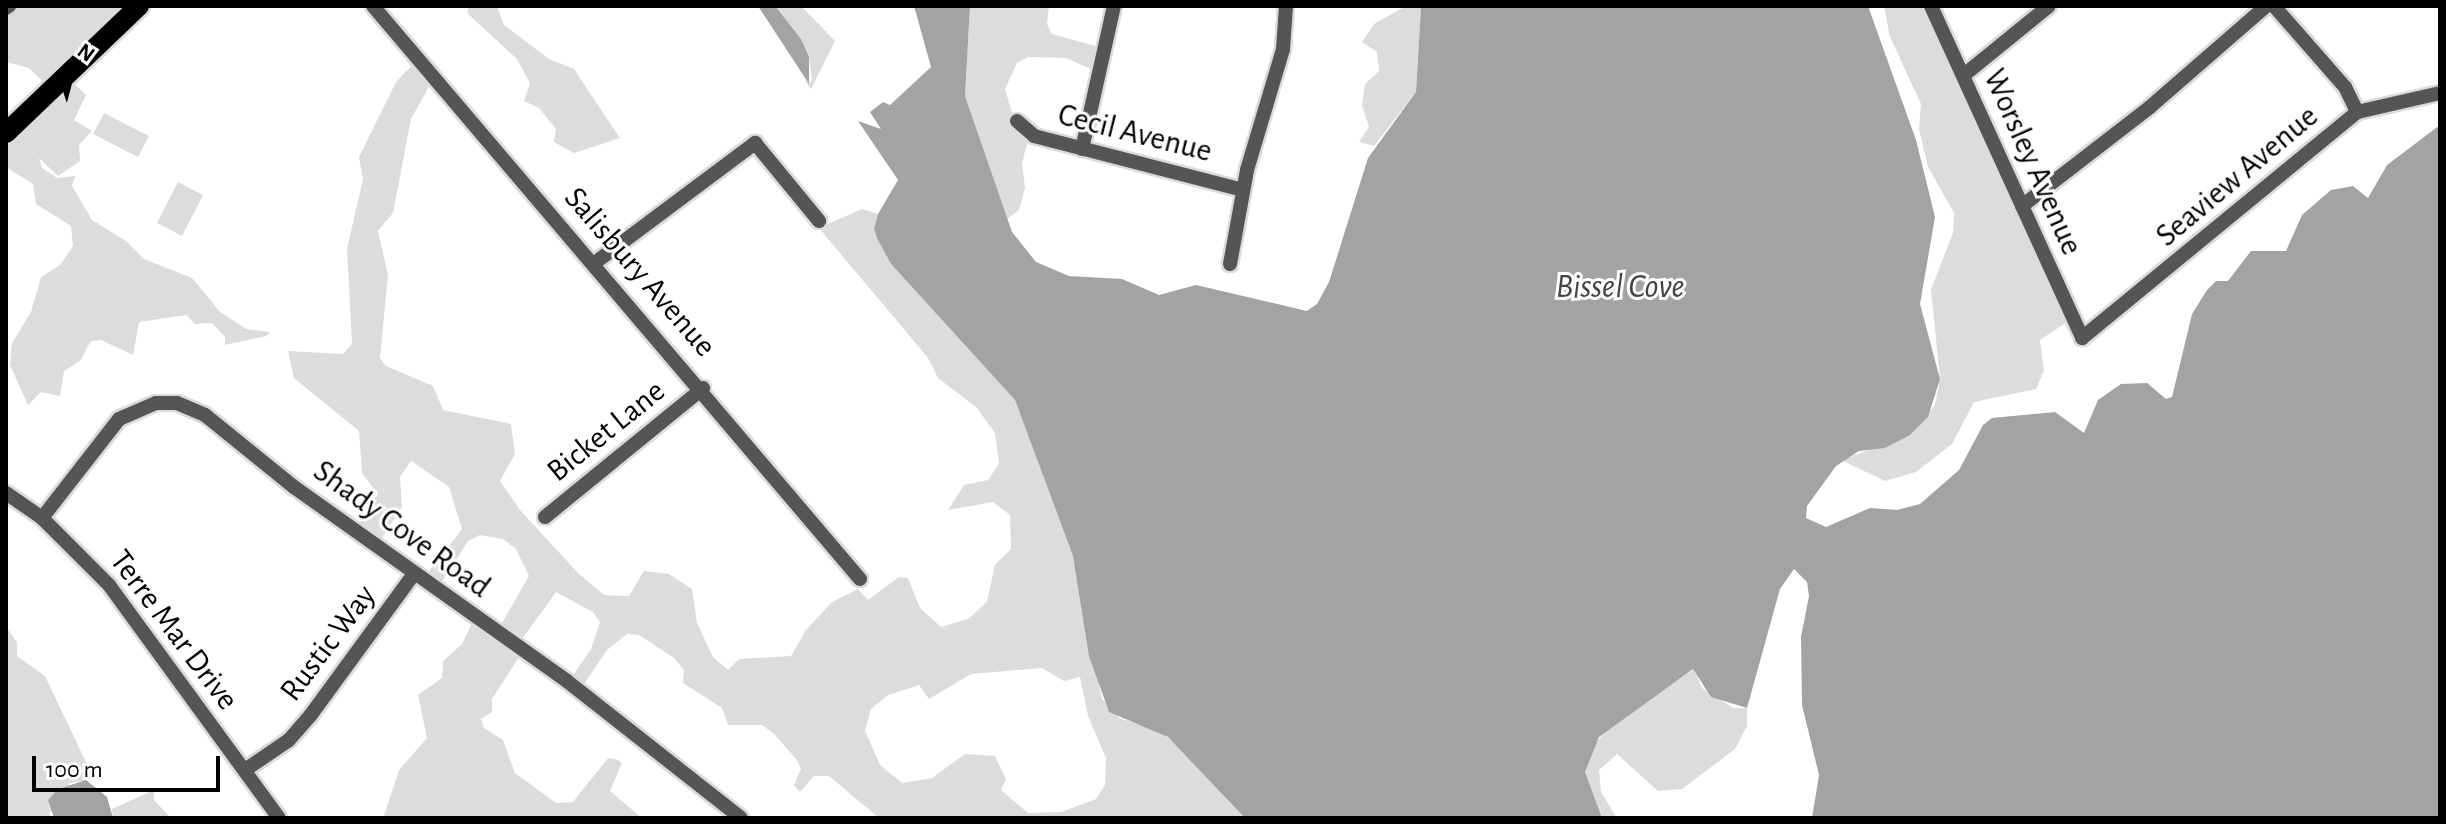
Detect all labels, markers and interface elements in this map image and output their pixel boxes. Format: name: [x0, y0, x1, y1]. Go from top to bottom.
north arrow: [32, 32, 112, 112]
text: N: [73, 39, 99, 66]
street label: Worsley Avenue: [1975, 63, 2091, 261]
street label: Cecil Avenue: [1054, 95, 1216, 171]
street label: Seaview Avenue: [2148, 97, 2326, 255]
street label: Salisbury Avenue: [556, 179, 724, 365]
water label: Bissel Cove: [1556, 268, 1684, 308]
street label: Bicket Lane: [539, 372, 673, 490]
street label: Shady Cove Road: [306, 452, 498, 606]
street label: Terre Mar Drive: [101, 542, 247, 718]
street label: Rustic Way: [272, 577, 384, 709]
scale bar: [36, 740, 224, 790]
text: 100 m: [46, 758, 103, 782]

